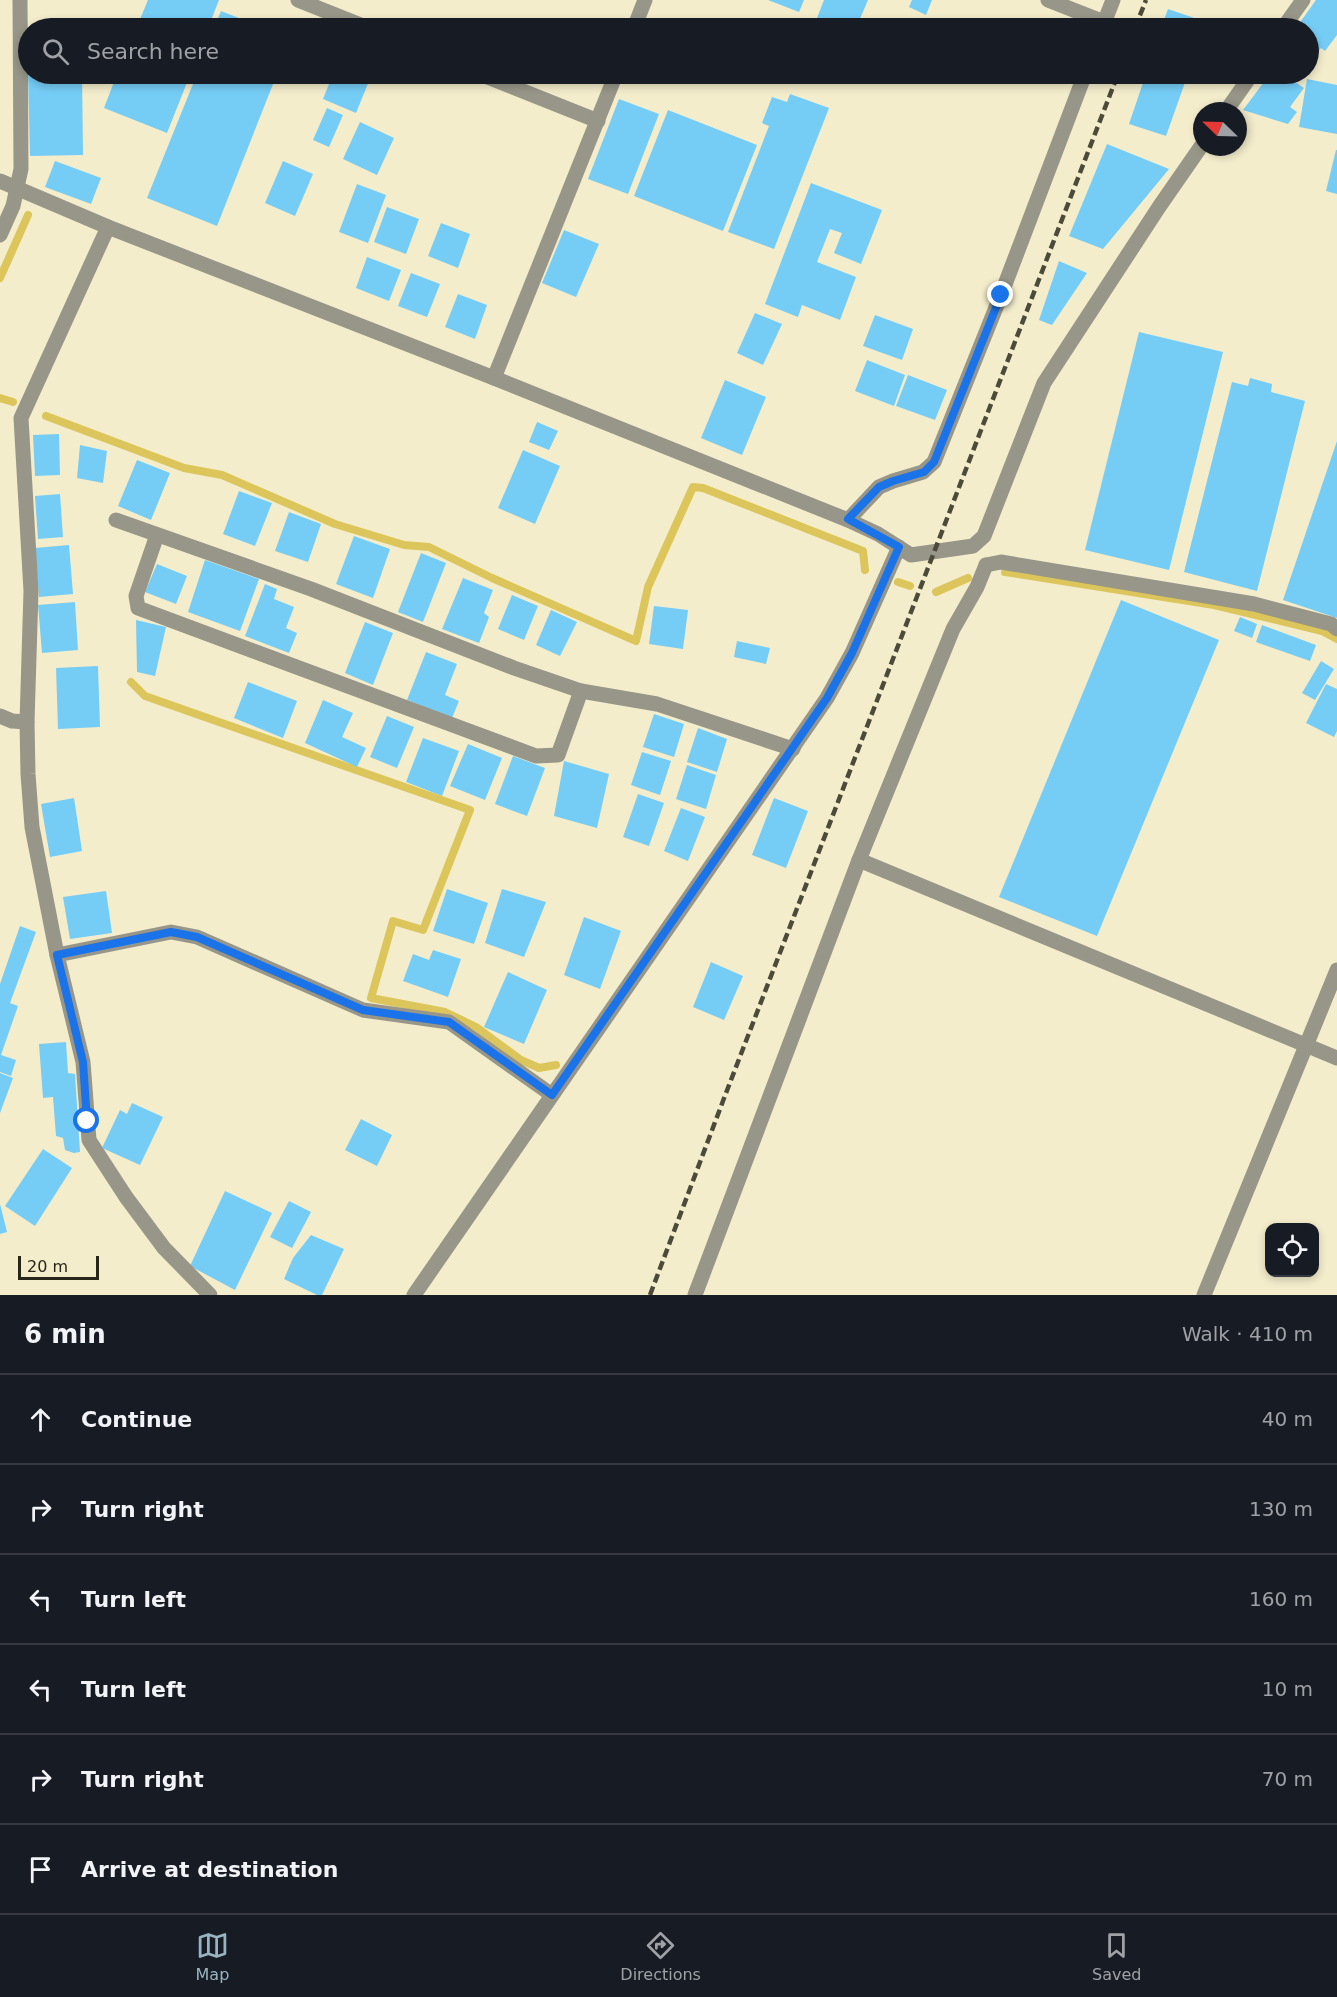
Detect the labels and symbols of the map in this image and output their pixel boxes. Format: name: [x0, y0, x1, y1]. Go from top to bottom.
north arrow: [1193, 102, 1247, 156]
route end: [987, 281, 1013, 307]
route start: [73, 1107, 99, 1133]
scale bar: [18, 1253, 99, 1280]

